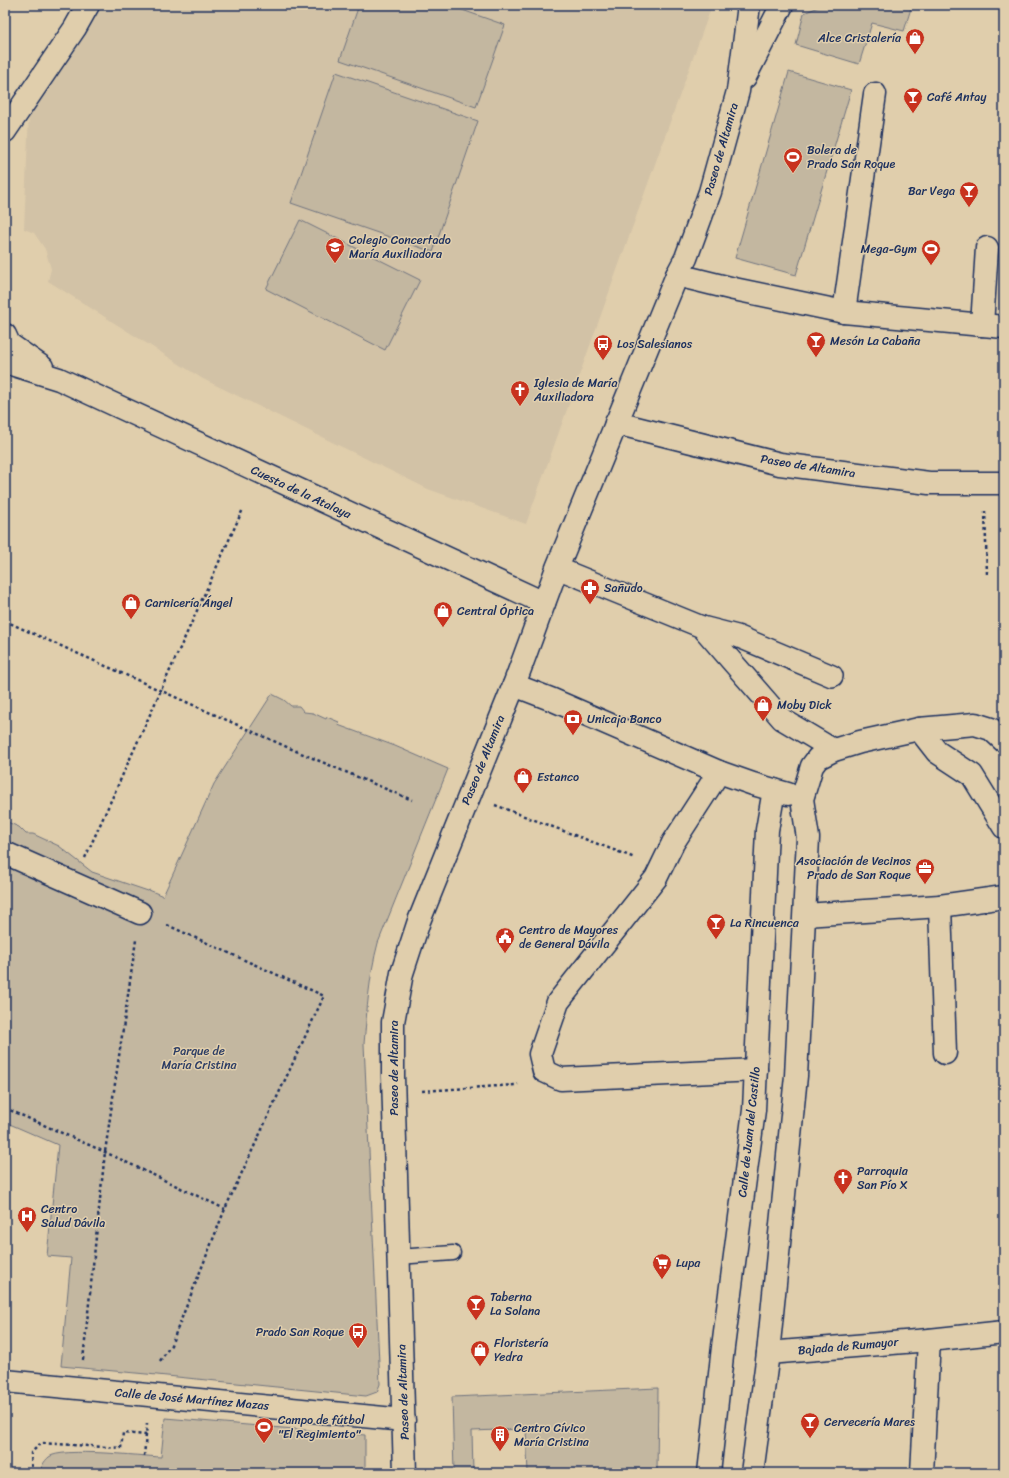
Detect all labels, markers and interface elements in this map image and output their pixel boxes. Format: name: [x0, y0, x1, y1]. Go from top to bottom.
place label: Alce Cristalería: [817, 27, 902, 49]
shop icon: Alce Cristalería: [904, 27, 926, 55]
bar icon: Café Antay: [902, 86, 924, 114]
place label: Café Antay: [927, 86, 987, 108]
street label: Paseo de Altamira: [697, 100, 745, 198]
place label: Bolera de Prado San Roque: [807, 139, 895, 175]
sports icon: Bolera de Prado San Roque: [782, 146, 804, 174]
place label: Bar Vega: [908, 180, 955, 202]
bar icon: Bar Vega: [958, 180, 980, 208]
place label: Colegio Concertado María Auxiliadora: [349, 229, 451, 265]
school or university icon: Colegio Concertado María Auxiliadora: [324, 236, 346, 264]
place label: Mega-Gym: [860, 238, 917, 260]
sports icon: Mega-Gym: [920, 238, 942, 266]
bar icon: Mesón La Cabaña: [805, 330, 827, 358]
place label: Mesón La Cabaña: [830, 330, 921, 352]
bus stop icon: Los Salesianos: [592, 333, 614, 361]
place label: Los Salesianos: [617, 333, 693, 355]
place label: Iglesia de María Auxiliadora: [533, 372, 617, 408]
church icon: Iglesia de María Auxiliadora: [509, 379, 531, 407]
street label: Paseo de Altamira: [759, 448, 857, 484]
street label: Cuesta de la Atalaya: [247, 459, 356, 525]
pharmacy icon: Sañudo: [579, 577, 601, 605]
place label: Sañudo: [604, 577, 643, 599]
shop icon: Carnicería Ángel: [120, 592, 142, 620]
place label: Carnicería Ángel: [145, 592, 233, 614]
shop icon: Central Óptica: [432, 600, 454, 628]
place label: Central Óptica: [457, 600, 534, 622]
shop icon: Moby Dick: [752, 694, 774, 722]
place label: Moby Dick: [777, 694, 832, 716]
bank icon: Unicaja Banco: [562, 708, 584, 736]
place label: Unicaja Banco: [587, 708, 662, 730]
street label: Paseo de Altamira: [455, 712, 511, 808]
shop icon: Estanco: [512, 766, 534, 794]
place label: Estanco: [537, 766, 579, 788]
place label: Asociación de Vecinos Prado de San Roque: [795, 850, 911, 886]
office icon: Asociación de Vecinos Prado de San Roque: [914, 857, 936, 885]
bar icon: La Rincuenca: [705, 912, 727, 940]
place label: La Rincuenca: [730, 912, 800, 934]
place label: Centro de Mayores de General Dávila: [519, 919, 619, 955]
public building icon: Centro de Mayores de General Dávila: [494, 926, 516, 954]
street label: Paseo de Altamira: [383, 1020, 405, 1116]
park label: Parque de María Cristina: [162, 1040, 237, 1076]
street label: Calle de Juan del Castillo: [731, 1065, 767, 1199]
place label: Parroquia San Pío X: [857, 1160, 909, 1196]
church icon: Parroquia San Pío X: [832, 1167, 854, 1195]
place label: Centro Salud Dávila: [41, 1198, 105, 1234]
hospital icon: Centro Salud Dávila: [16, 1205, 38, 1233]
supermarket icon: Lupa: [651, 1252, 673, 1280]
place label: Lupa: [676, 1252, 701, 1274]
place label: Taberna La Solana: [490, 1286, 540, 1322]
bar icon: Taberna La Solana: [465, 1293, 487, 1321]
place label: Prado San Roque: [256, 1321, 344, 1343]
bus stop icon: Prado San Roque: [347, 1321, 369, 1349]
street label: Bajada de Rumayor: [797, 1331, 900, 1361]
place label: Floristería Yedra: [494, 1332, 549, 1368]
shop icon: Floristería Yedra: [469, 1339, 491, 1367]
street label: Paseo de Altamira: [390, 1344, 416, 1440]
street label: Calle de José Martínez Mazas: [114, 1381, 271, 1417]
place label: Campo de fútbol "El Regimiento": [278, 1409, 365, 1445]
bar icon: Cervecería Mares: [799, 1411, 821, 1439]
place label: Cervecería Mares: [824, 1411, 915, 1433]
sports icon: Campo de fútbol "El Regimiento": [253, 1416, 275, 1444]
place label: Centro Cívico María Cristina: [514, 1417, 590, 1453]
building icon: Centro Cívico María Cristina: [489, 1424, 511, 1452]

